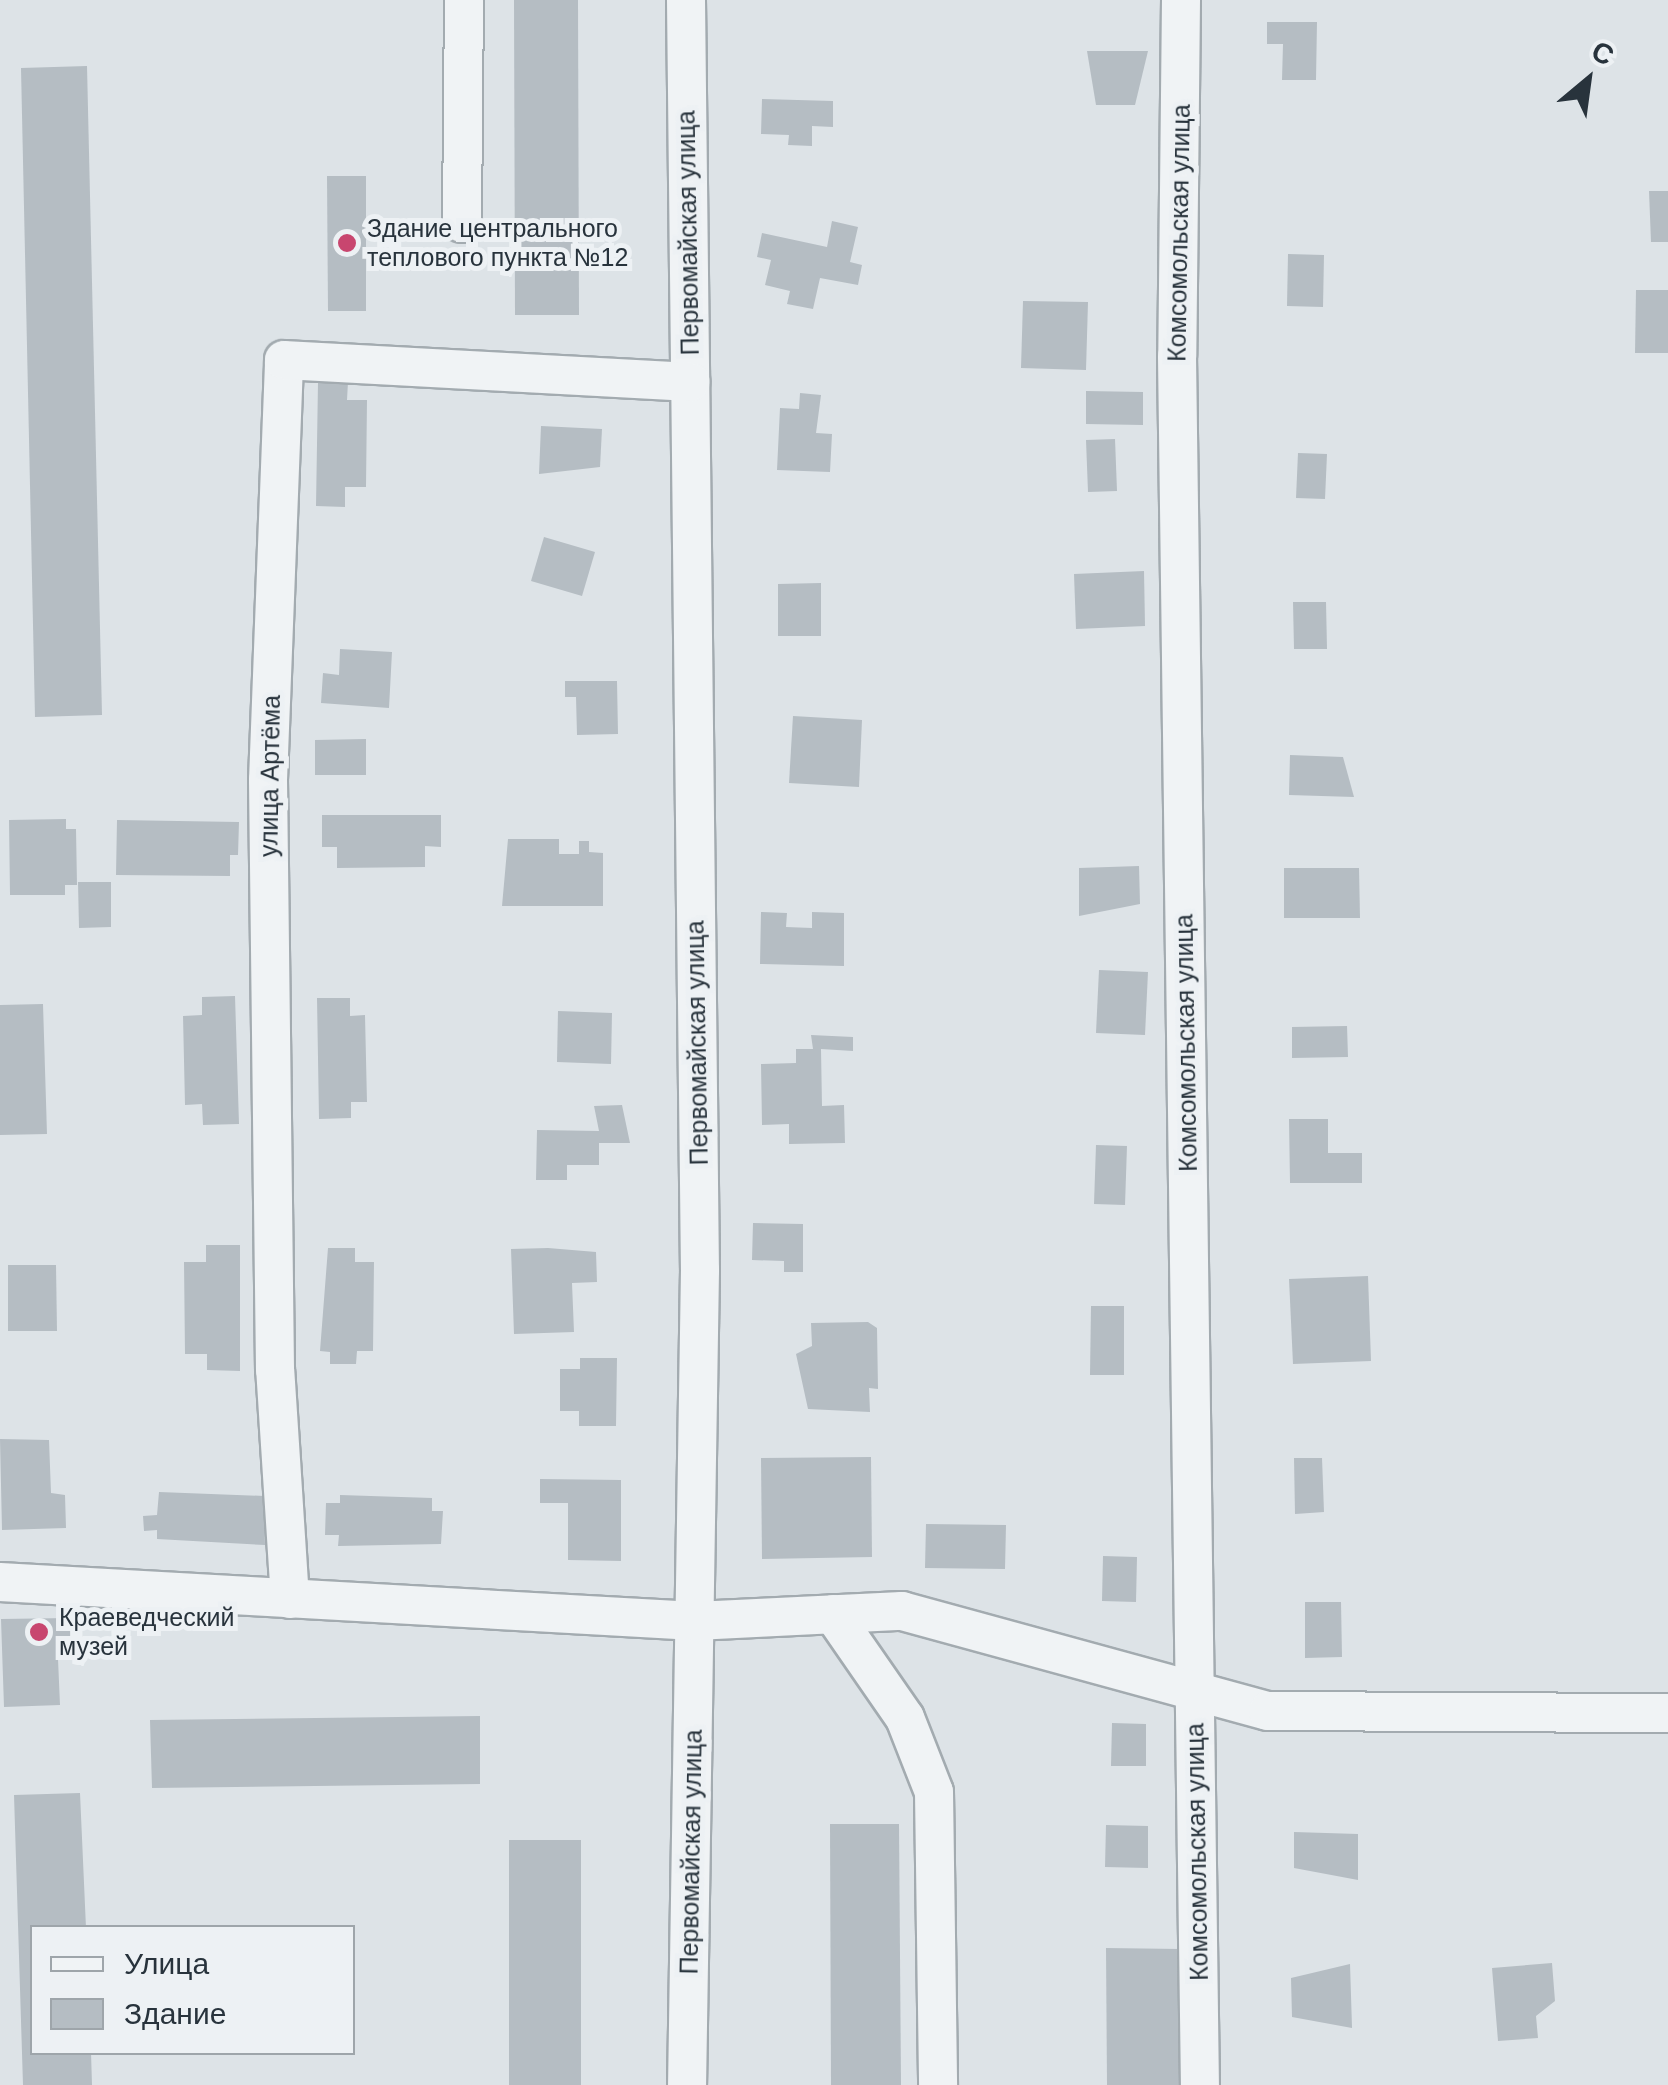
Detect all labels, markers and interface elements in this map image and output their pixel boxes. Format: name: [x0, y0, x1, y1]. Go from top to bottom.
north arrow: [1538, 30, 1638, 130]
text: С: [1586, 35, 1619, 72]
street label: Комсомольская улица: [1162, 104, 1196, 362]
street label: Первомайская улица: [671, 110, 705, 356]
place label: Здание центрального теплового пункта №12: [367, 214, 628, 273]
marker: Здание центрального теплового пункта №12: [336, 232, 358, 254]
street label: улица Артёма: [254, 695, 286, 857]
street label: Комсомольская улица: [1169, 914, 1203, 1172]
street label: Первомайская улица: [680, 920, 714, 1166]
place label: Краеведческий музей: [59, 1603, 235, 1662]
marker: Краеведческий музей: [28, 1621, 50, 1643]
street label: Комсомольская улица: [1180, 1723, 1214, 1981]
street label: Первомайская улица: [674, 1729, 708, 1975]
legend: [30, 1925, 355, 2055]
text: Улица: [124, 1947, 209, 1980]
text: Здание: [124, 1997, 226, 2030]

